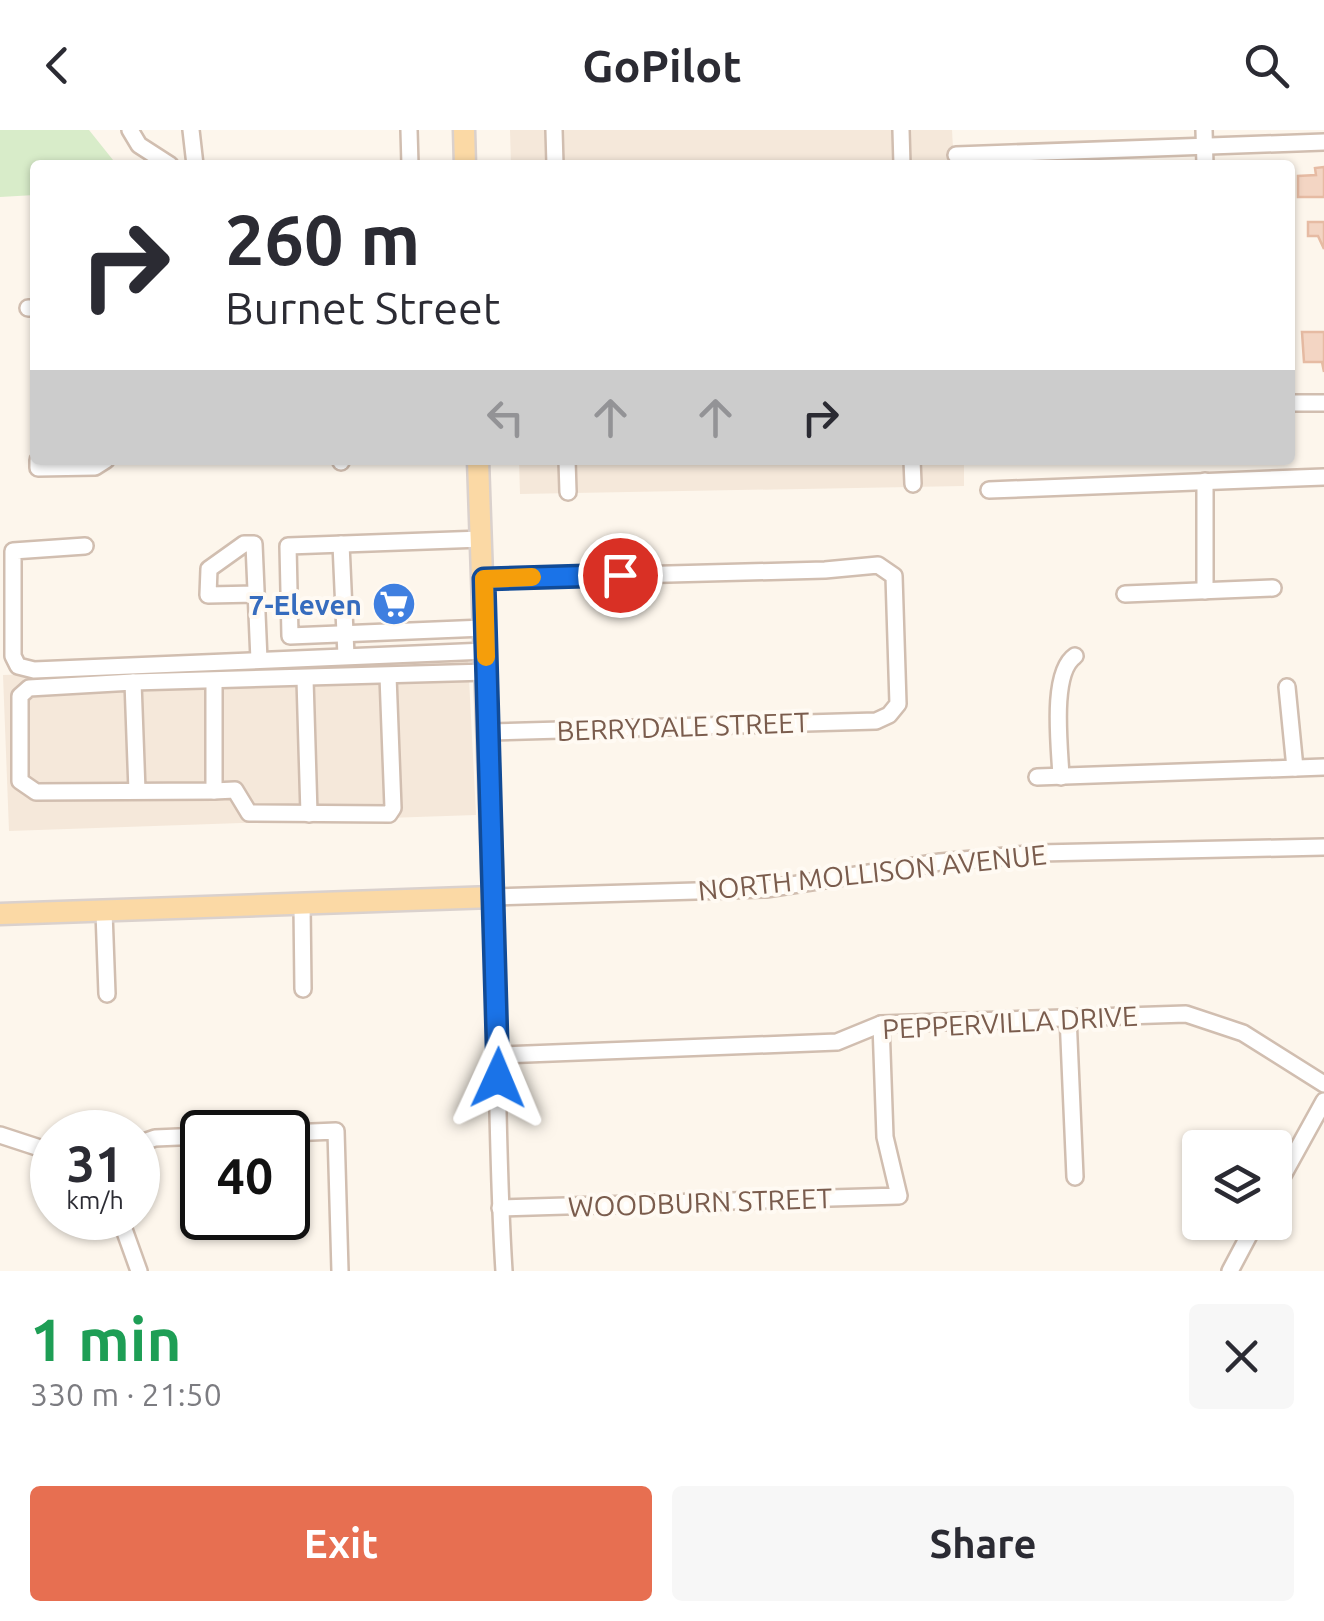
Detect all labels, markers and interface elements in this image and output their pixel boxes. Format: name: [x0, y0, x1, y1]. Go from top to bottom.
icon: back: [30, 38, 85, 93]
icon: search: [1239, 38, 1294, 93]
text: GoPilot: [582, 40, 742, 91]
icon: right: [60, 200, 190, 330]
text: 260 m: [225, 200, 420, 278]
text: Burnet Street: [225, 282, 501, 333]
icon: left: [478, 390, 533, 445]
icon: ahead: [583, 390, 638, 445]
icon: ahead: [688, 390, 743, 445]
icon: right: [793, 390, 848, 445]
pin: [578, 533, 663, 618]
icon: arrive: [593, 548, 648, 603]
supermarket icon: 7-Eleven: [371, 581, 417, 627]
place label: 7-Eleven: [249, 589, 362, 620]
street label: BERRYDALE STREET: [556, 706, 810, 746]
street label: NORTH MOLLISON AVENUE: [696, 838, 1048, 906]
street label: PEPPERVILLA DRIVE: [881, 1000, 1139, 1044]
position arrow: [446, 1026, 550, 1130]
speed limit sign: 40: [180, 1110, 310, 1240]
map controls: [1182, 1130, 1292, 1240]
button: layers: [1182, 1130, 1292, 1240]
text: 31: [67, 1135, 123, 1191]
street label: WOODBURN STREET: [567, 1182, 833, 1222]
text: km/h: [66, 1186, 124, 1214]
button: close: [1189, 1304, 1294, 1409]
text: 1 min: [30, 1305, 182, 1372]
text: 330 m · 21:50: [30, 1376, 222, 1412]
button: Exit: [30, 1486, 652, 1601]
button: Share: [672, 1486, 1294, 1601]

